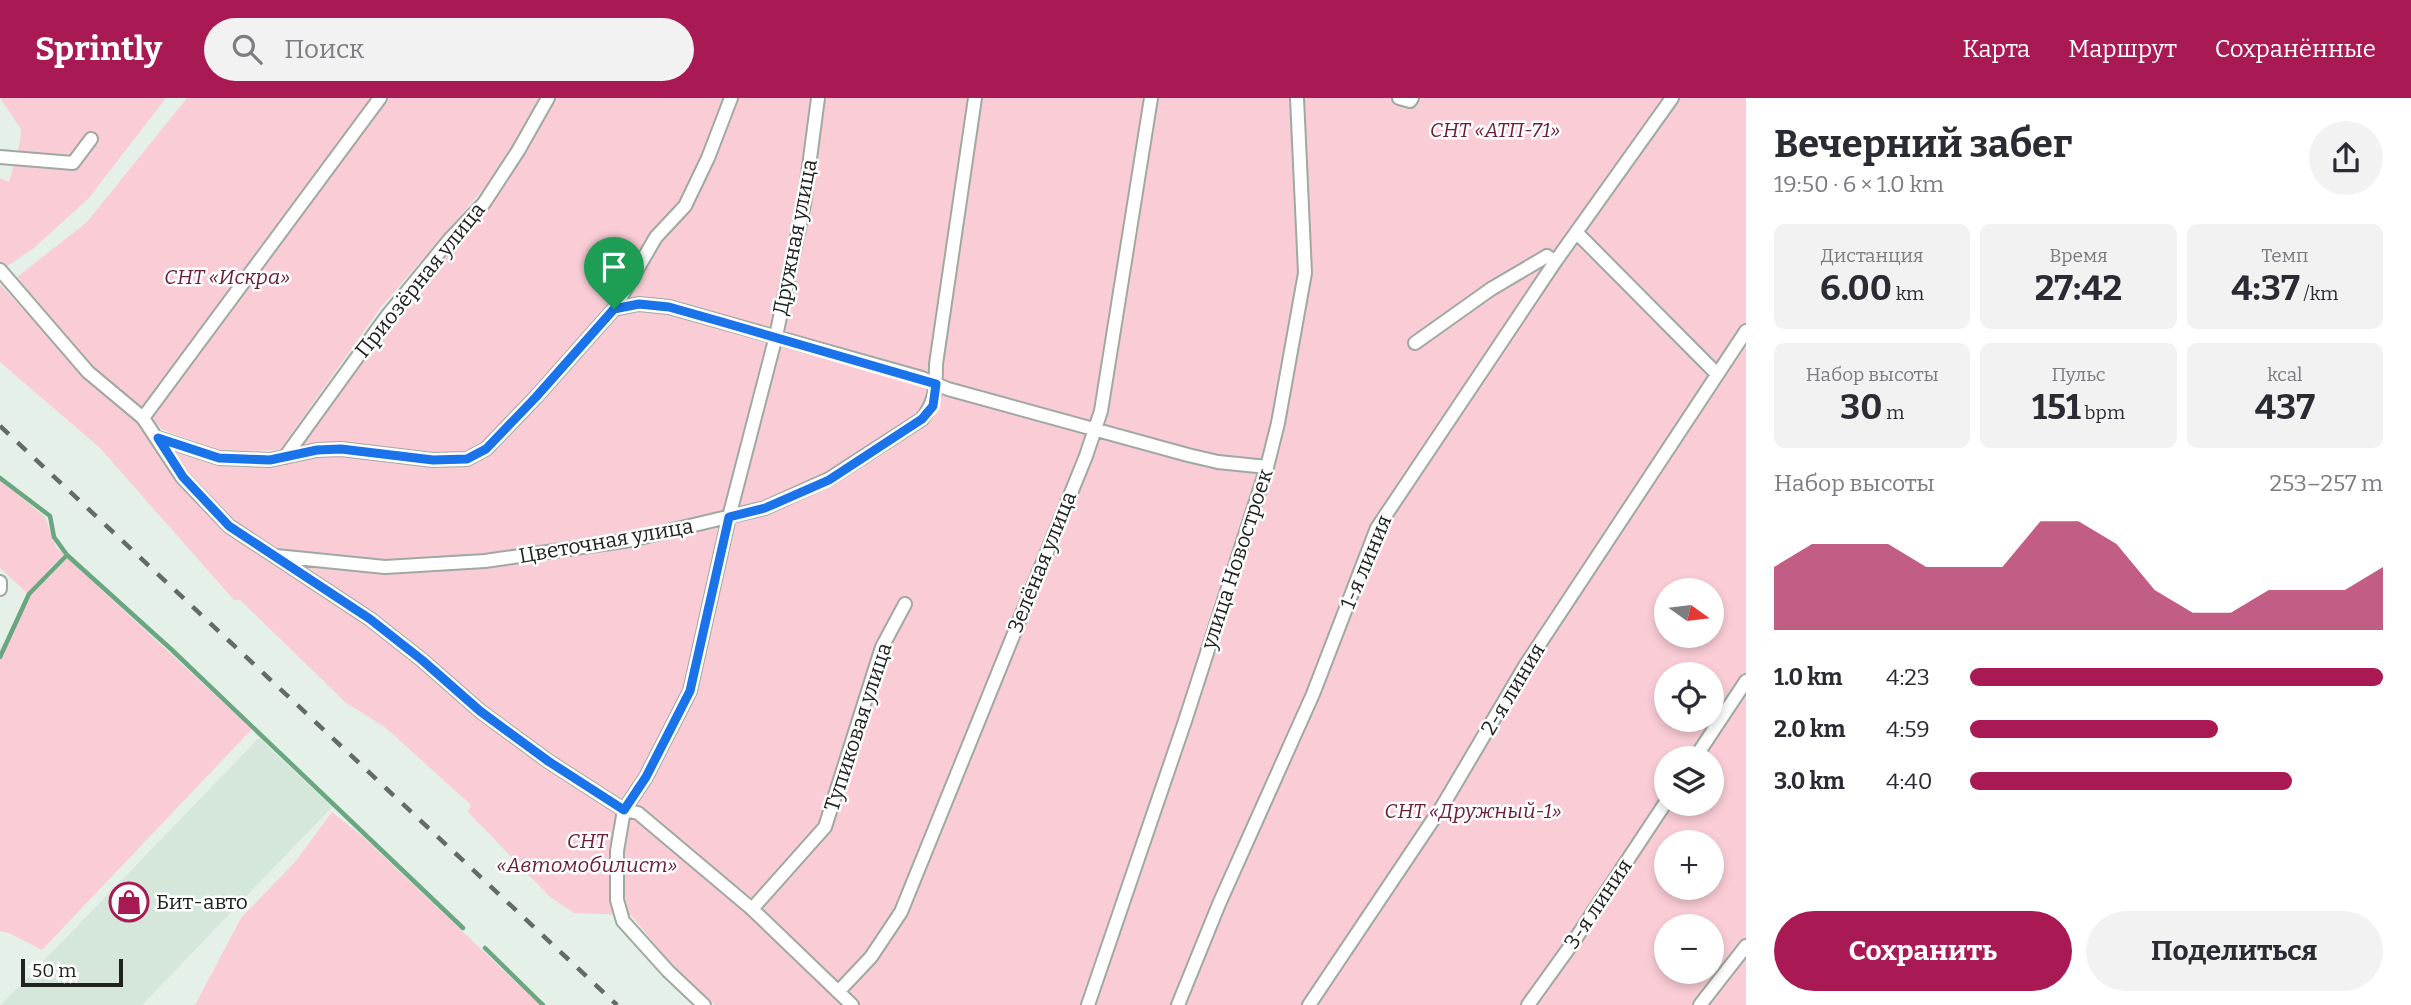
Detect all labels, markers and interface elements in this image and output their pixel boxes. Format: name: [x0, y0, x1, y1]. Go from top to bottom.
search box: [204, 18, 694, 81]
text: Sprintly: [35, 29, 162, 69]
icon: search: [228, 30, 266, 68]
text: Поиск: [284, 34, 364, 65]
text: Карта: [1962, 35, 2030, 63]
text: Маршрут: [2068, 35, 2177, 63]
text: Сохранённые: [2215, 35, 2376, 63]
park label: СНТ «АТП-71»: [1430, 117, 1560, 143]
text: Вечерний забег: [1774, 121, 2072, 167]
button: share: [2309, 121, 2383, 195]
street label: Дружная улица: [767, 156, 823, 317]
text: 19:50 · 6 × 1.0 km: [1774, 170, 1944, 198]
street label: Приозёрная улица: [349, 197, 491, 363]
pin: [584, 237, 644, 309]
text: Дистанция: [1821, 244, 1924, 267]
text: Время: [2049, 244, 2108, 267]
text: Темп: [2261, 244, 2309, 267]
icon: arrive: [595, 248, 633, 286]
park label: СНТ «Искра»: [164, 264, 290, 290]
text: 6.00: [1820, 267, 1892, 309]
text: 27:42: [2035, 267, 2122, 309]
text: 4:37: [2231, 267, 2300, 309]
text: km: [1892, 282, 1924, 305]
text: /km: [2300, 282, 2338, 305]
text: Набор высоты: [1806, 363, 1939, 386]
text: Пульс: [2051, 363, 2106, 386]
text: kcal: [2267, 363, 2303, 386]
text: 30: [1840, 386, 1882, 428]
text: 151: [2032, 386, 2081, 428]
text: 437: [2255, 386, 2315, 428]
text: m: [1882, 401, 1904, 424]
text: bpm: [2081, 401, 2125, 424]
street label: улица Новостроек: [1195, 465, 1279, 653]
text: Набор высоты: [1774, 469, 1935, 497]
text: 253–257 m: [2269, 469, 2383, 497]
street label: Зелёная улица: [1002, 487, 1082, 636]
street label: 1-я линия: [1335, 511, 1397, 613]
street label: Цветочная улица: [517, 513, 696, 569]
north arrow: [1654, 578, 1724, 648]
map controls: [1654, 578, 1724, 984]
street label: 2-я линия: [1475, 638, 1551, 740]
street label: Тупиковая улица: [819, 639, 898, 814]
button: locate: [1654, 662, 1724, 732]
text: 1.0 km: [1774, 663, 1843, 691]
text: 4:23: [1886, 663, 1930, 691]
text: 2.0 km: [1774, 715, 1845, 743]
text: 4:59: [1886, 715, 1930, 743]
button: layers: [1654, 746, 1724, 816]
text: 3.0 km: [1774, 767, 1845, 795]
text: 4:40: [1886, 767, 1932, 795]
park label: СНТ «Дружный-1»: [1384, 798, 1562, 824]
park label: СНТ «Автомобилист»: [497, 828, 677, 878]
button: +: [1654, 830, 1724, 900]
street label: 3-я линия: [1558, 854, 1638, 954]
shop icon: Бит-авто: [108, 881, 150, 923]
place label: Бит-авто: [156, 889, 248, 915]
button: Сохранить: [1774, 911, 2072, 991]
button: Поделиться: [2086, 911, 2383, 991]
button: −: [1654, 914, 1724, 984]
scale bar: [21, 956, 122, 988]
text: 50 m: [32, 959, 76, 982]

